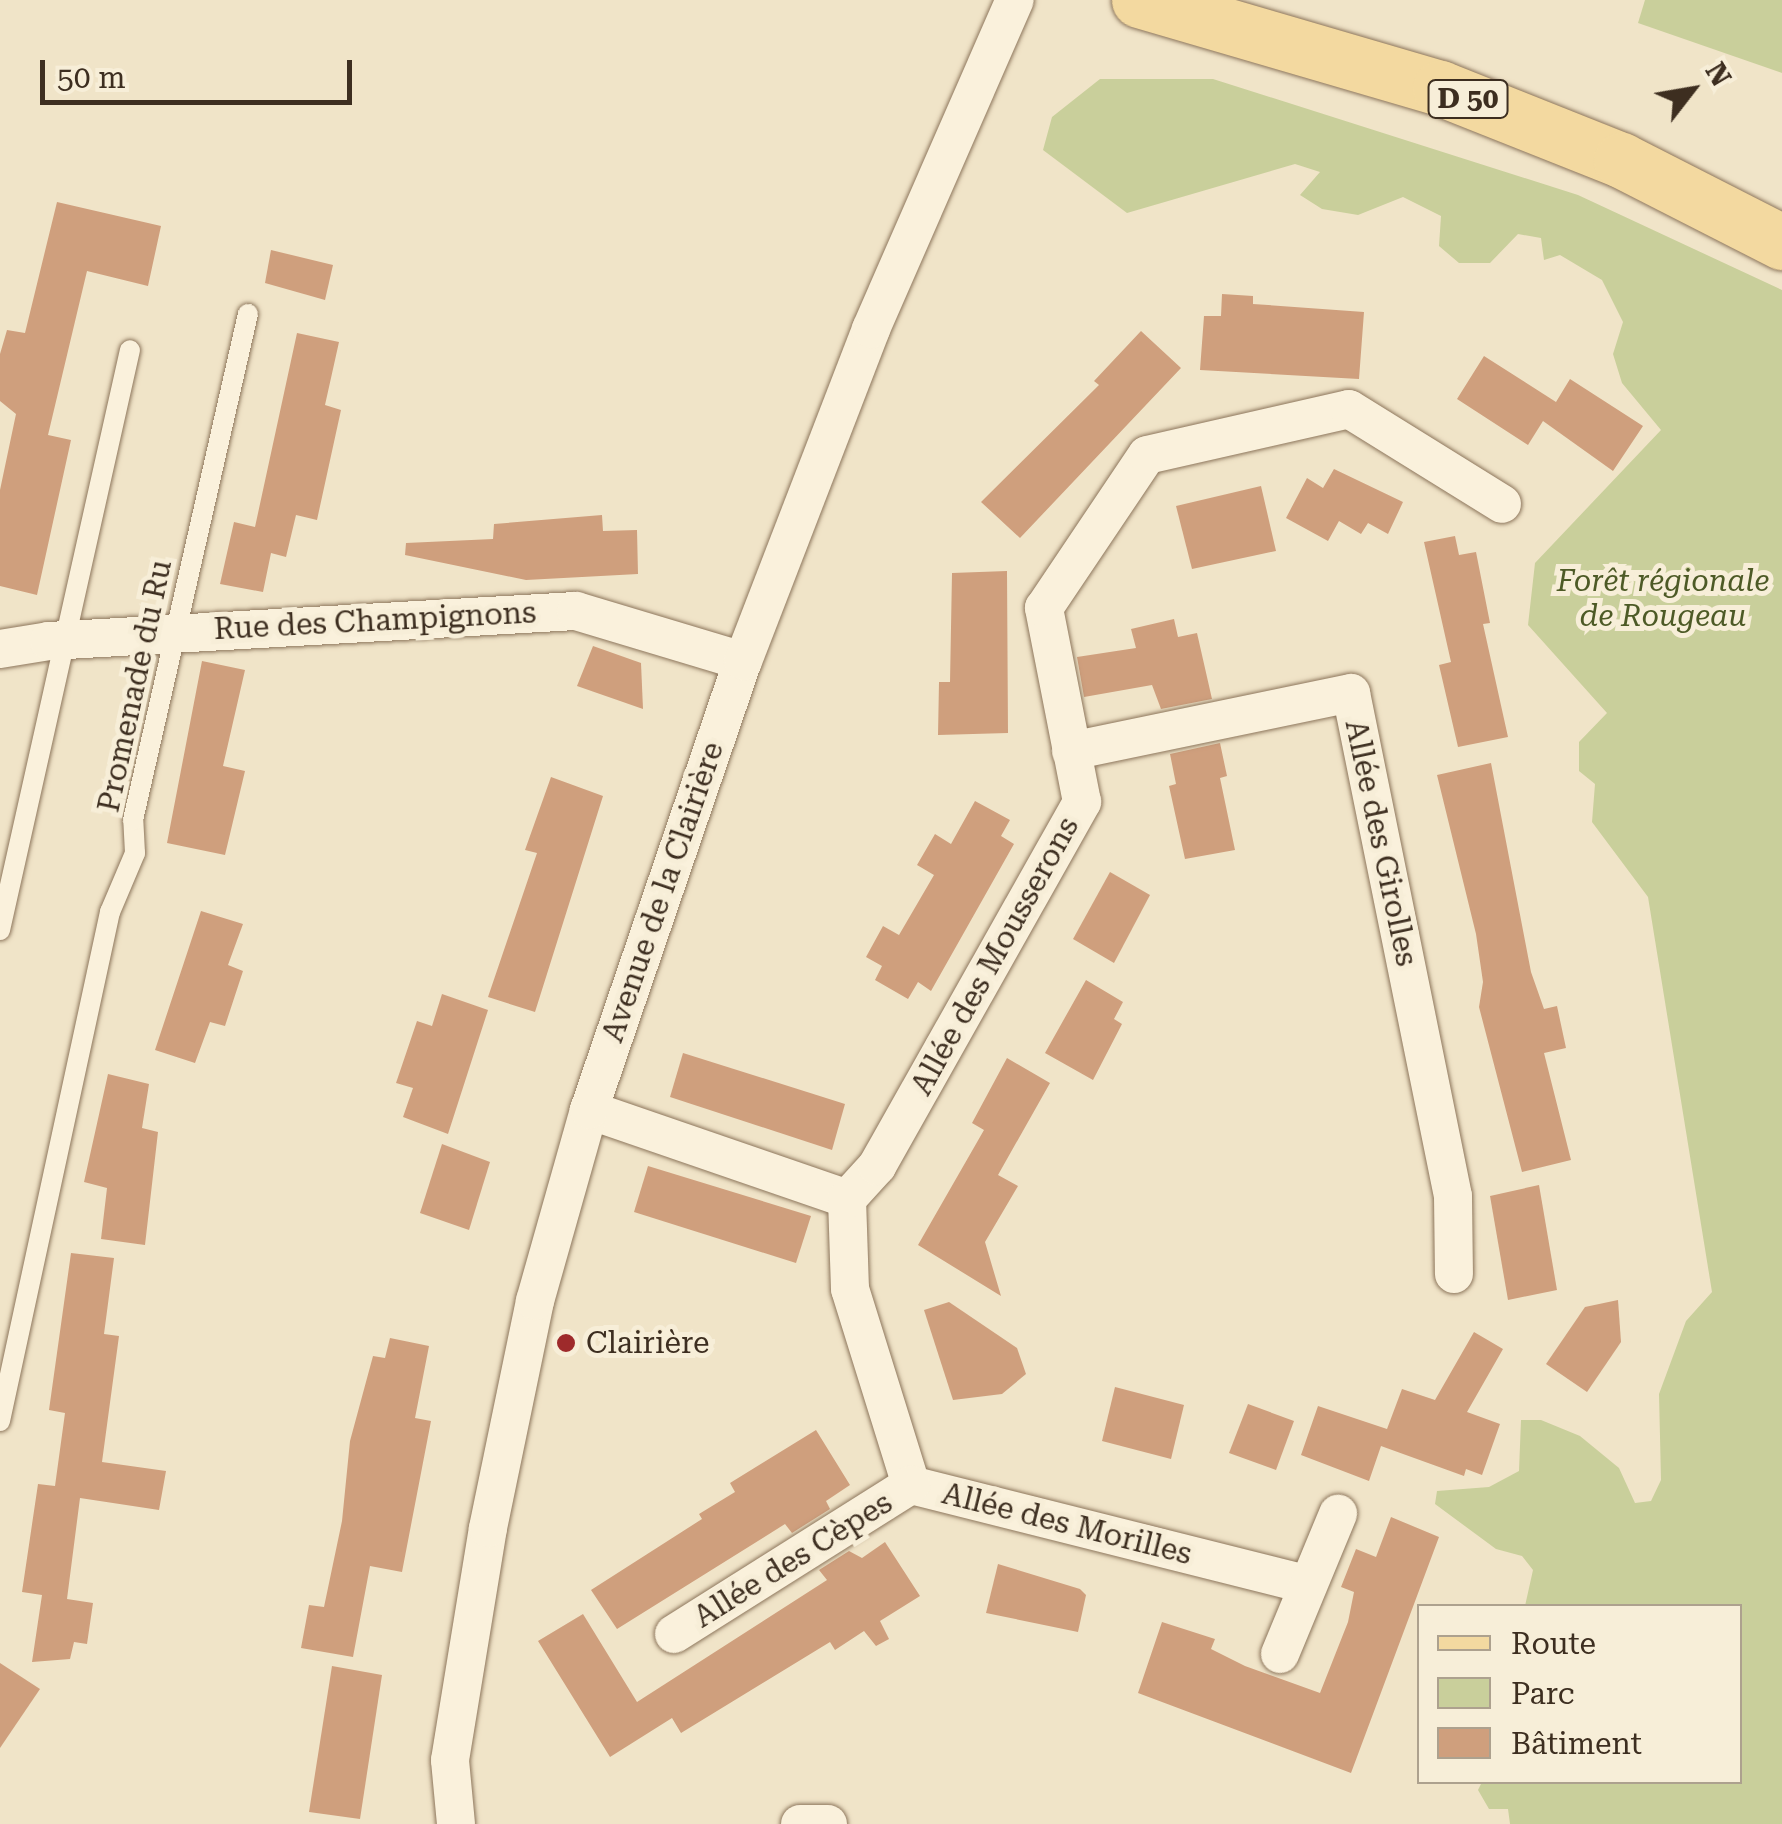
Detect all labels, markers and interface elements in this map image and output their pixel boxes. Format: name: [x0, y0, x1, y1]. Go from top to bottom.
scale bar: [45, 40, 358, 102]
north arrow: [1642, 40, 1742, 140]
text: N: [1698, 57, 1738, 92]
text: 50 m: [57, 60, 126, 95]
road number: D 50: [1426, 76, 1510, 122]
street label: Promenade du Ru: [91, 557, 179, 815]
park label: Forêt régionale de Rougeau: [1557, 563, 1769, 634]
street label: Rue des Champignons: [213, 595, 537, 647]
street label: Allée des Girolles: [1337, 717, 1425, 969]
street label: Avenue de la Clairière: [595, 737, 731, 1047]
street label: Allée des Mousserons: [904, 811, 1086, 1101]
place label: Clairière: [586, 1325, 709, 1361]
marker: Clairière: [555, 1332, 577, 1354]
street label: Allée des Morilles: [938, 1476, 1196, 1572]
street label: Allée des Cèpes: [687, 1485, 899, 1635]
legend: [1417, 1604, 1742, 1784]
text: Route: [1511, 1626, 1596, 1661]
text: Parc: [1511, 1676, 1575, 1711]
text: Bâtiment: [1511, 1726, 1642, 1761]

